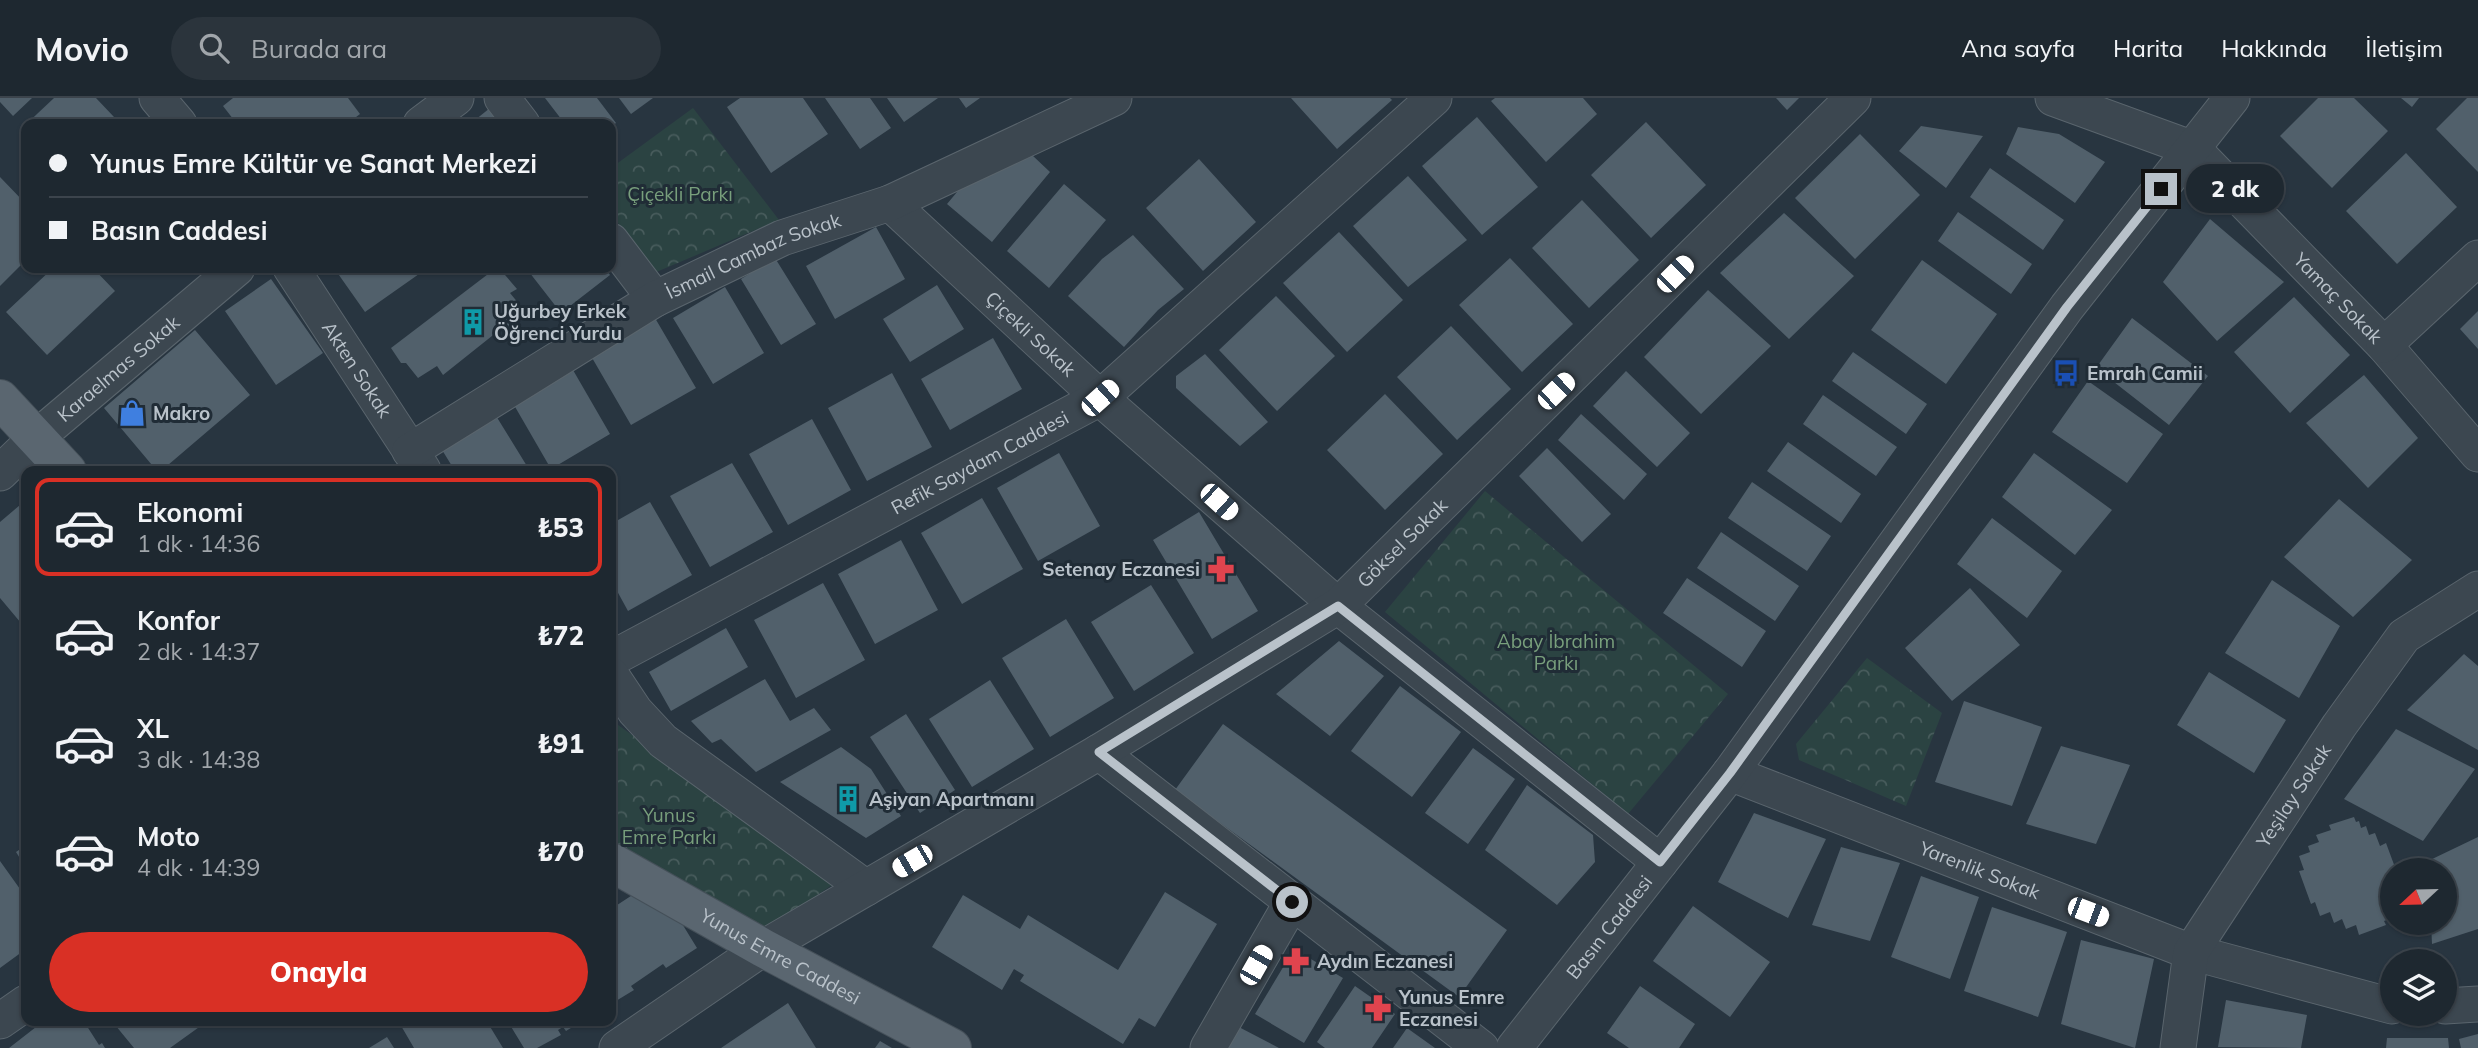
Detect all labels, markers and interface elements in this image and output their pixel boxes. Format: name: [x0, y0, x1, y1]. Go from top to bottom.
search box: [171, 17, 661, 80]
text: Movio: [35, 28, 129, 69]
icon: search: [195, 29, 233, 67]
text: Burada ara: [251, 32, 387, 65]
text: Ana sayfa: [1961, 33, 2075, 63]
text: Harita: [2113, 33, 2183, 63]
text: Hakkında: [2221, 33, 2327, 63]
text: İletişim: [2365, 33, 2443, 63]
text: Yunus Emre Kültür ve Sanat Merkezi: [91, 147, 537, 180]
callout: 2 dk: [2186, 164, 2284, 214]
route end: [2145, 173, 2177, 205]
text: 2 dk: [2211, 174, 2259, 203]
park label: Çiçekli Parkı: [627, 182, 733, 206]
street label: İsmail Cambaz Sokak: [662, 208, 844, 304]
text: Basın Caddesi: [91, 214, 267, 247]
street label: Yamaç Sokak: [2288, 247, 2388, 349]
car: [1653, 252, 1698, 296]
street label: Çiçekli Sokak: [981, 286, 1081, 382]
place label: Uğurbey Erkek Öğrenci Yurdu: [494, 299, 627, 345]
building icon: Uğurbey Erkek Öğrenci Yurdu: [458, 307, 488, 337]
street label: Karaelmas Sokak: [52, 310, 184, 427]
street label: Akten Sokak: [317, 317, 397, 422]
bus stop icon: Emrah Camii: [2051, 358, 2081, 388]
place label: Emrah Camii: [2087, 361, 2203, 385]
car: [1534, 369, 1579, 413]
car: [1078, 376, 1123, 420]
shop icon: Makro: [117, 398, 147, 428]
place label: Makro: [153, 401, 210, 425]
street label: Refik Saydam Caddesi: [887, 405, 1073, 519]
car: [1197, 480, 1242, 524]
street label: Göksel Sokak: [1352, 493, 1452, 593]
icon: car: [53, 496, 116, 559]
text: Ekonomi: [137, 496, 243, 529]
text: ₺53: [537, 511, 584, 544]
text: 1 dk · 14:36: [137, 529, 260, 558]
pharmacy icon: Setenay Eczanesi: [1206, 554, 1236, 584]
place label: Setenay Eczanesi: [1042, 557, 1200, 581]
icon: car: [53, 604, 116, 667]
text: Konfor: [137, 604, 220, 637]
text: ₺72: [537, 619, 584, 652]
park label: Abay İbrahim Parkı: [1497, 629, 1615, 675]
text: 2 dk · 14:37: [137, 637, 260, 666]
icon: car: [53, 712, 116, 775]
text: XL: [137, 712, 169, 745]
text: ₺91: [537, 727, 584, 760]
street label: Yeşilay Sokak: [2250, 739, 2336, 853]
text: 3 dk · 14:38: [137, 745, 260, 774]
building icon: Aşiyan Apartmanı: [833, 784, 863, 814]
place label: Aşiyan Apartmanı: [869, 787, 1034, 811]
park label: Yunus Emre Parkı: [622, 803, 716, 849]
icon: car: [53, 820, 116, 883]
text: Moto: [137, 820, 200, 853]
text: ₺70: [537, 835, 584, 868]
street label: Yarenlik Sokak: [1915, 835, 2044, 904]
car: [889, 841, 936, 881]
text: 4 dk · 14:39: [137, 853, 260, 882]
north arrow: [2380, 858, 2457, 934]
map controls: [2380, 858, 2457, 1026]
street label: Basın Caddesi: [1561, 870, 1657, 984]
route start: [1276, 886, 1308, 918]
car: [2065, 895, 2112, 929]
street label: Yunus Emre Caddesi: [695, 903, 865, 1009]
button: Onayla: [49, 932, 588, 1012]
car: [1237, 942, 1276, 988]
pharmacy icon: Aydın Eczanesi: [1281, 946, 1311, 976]
place label: Aydın Eczanesi: [1317, 949, 1453, 973]
button: layers: [2380, 949, 2457, 1026]
place label: Yunus Emre Eczanesi: [1398, 985, 1504, 1031]
pharmacy icon: Yunus Emre Eczanesi: [1363, 993, 1393, 1023]

